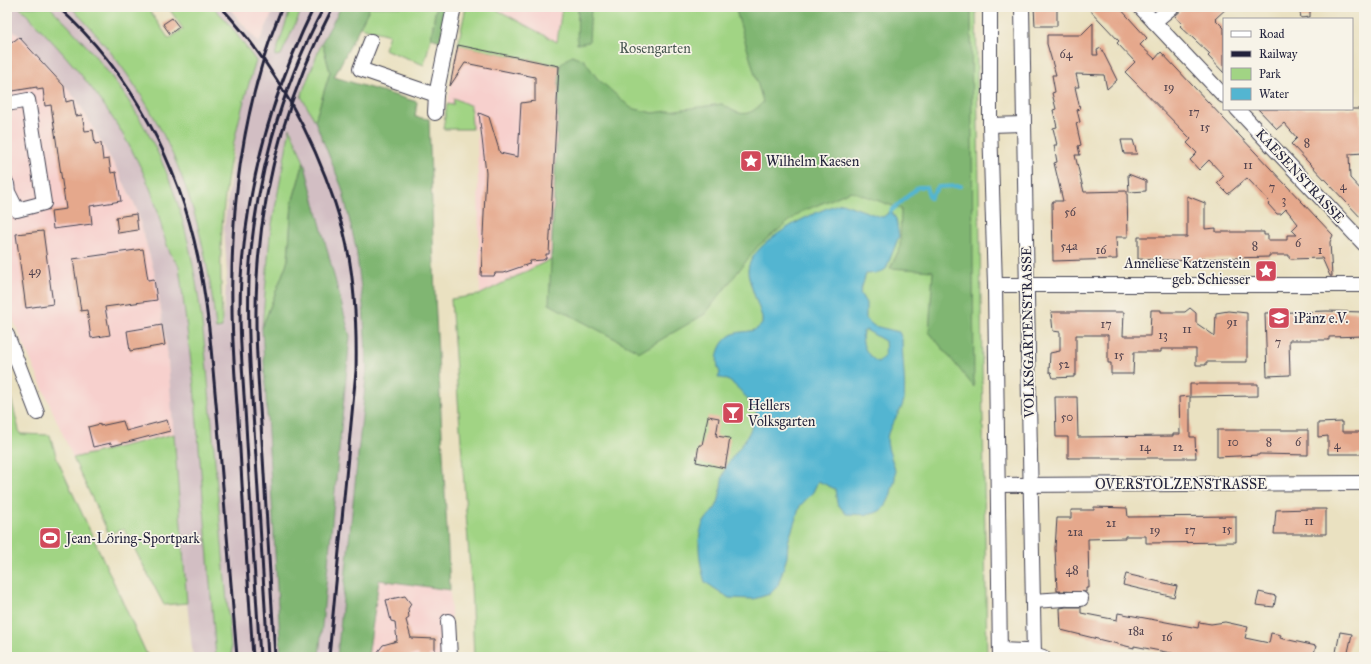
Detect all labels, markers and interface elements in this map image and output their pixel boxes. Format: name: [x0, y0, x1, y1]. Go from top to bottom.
legend: [1223, 18, 1353, 110]
text: Road: [1259, 27, 1285, 41]
park label: Rosengarten: [619, 40, 691, 57]
house number: 64: [1060, 47, 1073, 61]
text: Railway: [1259, 47, 1298, 61]
text: Park: [1259, 67, 1281, 81]
house number: 19: [1163, 80, 1175, 94]
text: Water: [1259, 87, 1289, 101]
house number: 17: [1188, 105, 1200, 119]
house number: 15: [1200, 120, 1211, 134]
street label: KAESENSTRASSE: [1252, 125, 1348, 227]
house number: 8: [1304, 136, 1310, 150]
place icon: Wilhelm Kaesen: [738, 148, 764, 174]
place label: Wilhelm Kaesen: [766, 153, 860, 170]
house number: 11: [1243, 158, 1253, 172]
house number: 4: [1340, 179, 1347, 193]
house number: 7: [1269, 180, 1275, 194]
house number: 3: [1282, 193, 1287, 207]
house number: 56: [1064, 205, 1077, 219]
house number: 6: [1295, 236, 1302, 250]
house number: 54a: [1060, 239, 1078, 253]
house number: 8: [1252, 239, 1258, 253]
house number: 16: [1096, 243, 1107, 257]
house number: 1: [1318, 243, 1323, 257]
street label: VOLKSGARTENSTRASSE: [1018, 246, 1038, 419]
place label: Anneliese Katzenstein geb. Schiesser: [1123, 255, 1251, 288]
place icon: Anneliese Katzenstein geb. Schiesser: [1253, 258, 1279, 284]
house number: 49: [28, 264, 42, 278]
school or university icon: iPänz e.V.: [1266, 305, 1292, 331]
place label: iPänz e.V.: [1294, 310, 1349, 327]
house number: 91: [1226, 315, 1238, 329]
house number: 17: [1100, 317, 1112, 331]
house number: 11: [1182, 322, 1192, 336]
house number: 13: [1158, 328, 1168, 342]
house number: 7: [1275, 335, 1281, 349]
house number: 15: [1114, 348, 1125, 362]
house number: 52: [1058, 357, 1070, 371]
place label: Hellers Volksgarten: [747, 397, 816, 430]
bar icon: Hellers Volksgarten: [720, 400, 746, 426]
house number: 50: [1061, 410, 1073, 424]
house number: 10: [1227, 435, 1239, 449]
house number: 8: [1266, 435, 1272, 449]
house number: 6: [1295, 435, 1302, 449]
house number: 4: [1334, 438, 1341, 452]
house number: 14: [1139, 440, 1151, 454]
house number: 12: [1173, 440, 1183, 454]
street label: OVERSTOLZENSTRASSE: [1095, 476, 1267, 493]
house number: 11: [1304, 514, 1314, 528]
house number: 21: [1106, 516, 1117, 530]
house number: 15: [1222, 522, 1233, 536]
house number: 19: [1149, 523, 1161, 537]
house number: 17: [1184, 523, 1196, 537]
sports icon: Jean-Löring-Sportpark: [37, 525, 63, 551]
house number: 21a: [1067, 525, 1084, 539]
place label: Jean-Löring-Sportpark: [64, 530, 200, 548]
house number: 48: [1065, 563, 1079, 577]
house number: 18a: [1128, 624, 1145, 638]
house number: 16: [1162, 630, 1173, 644]

